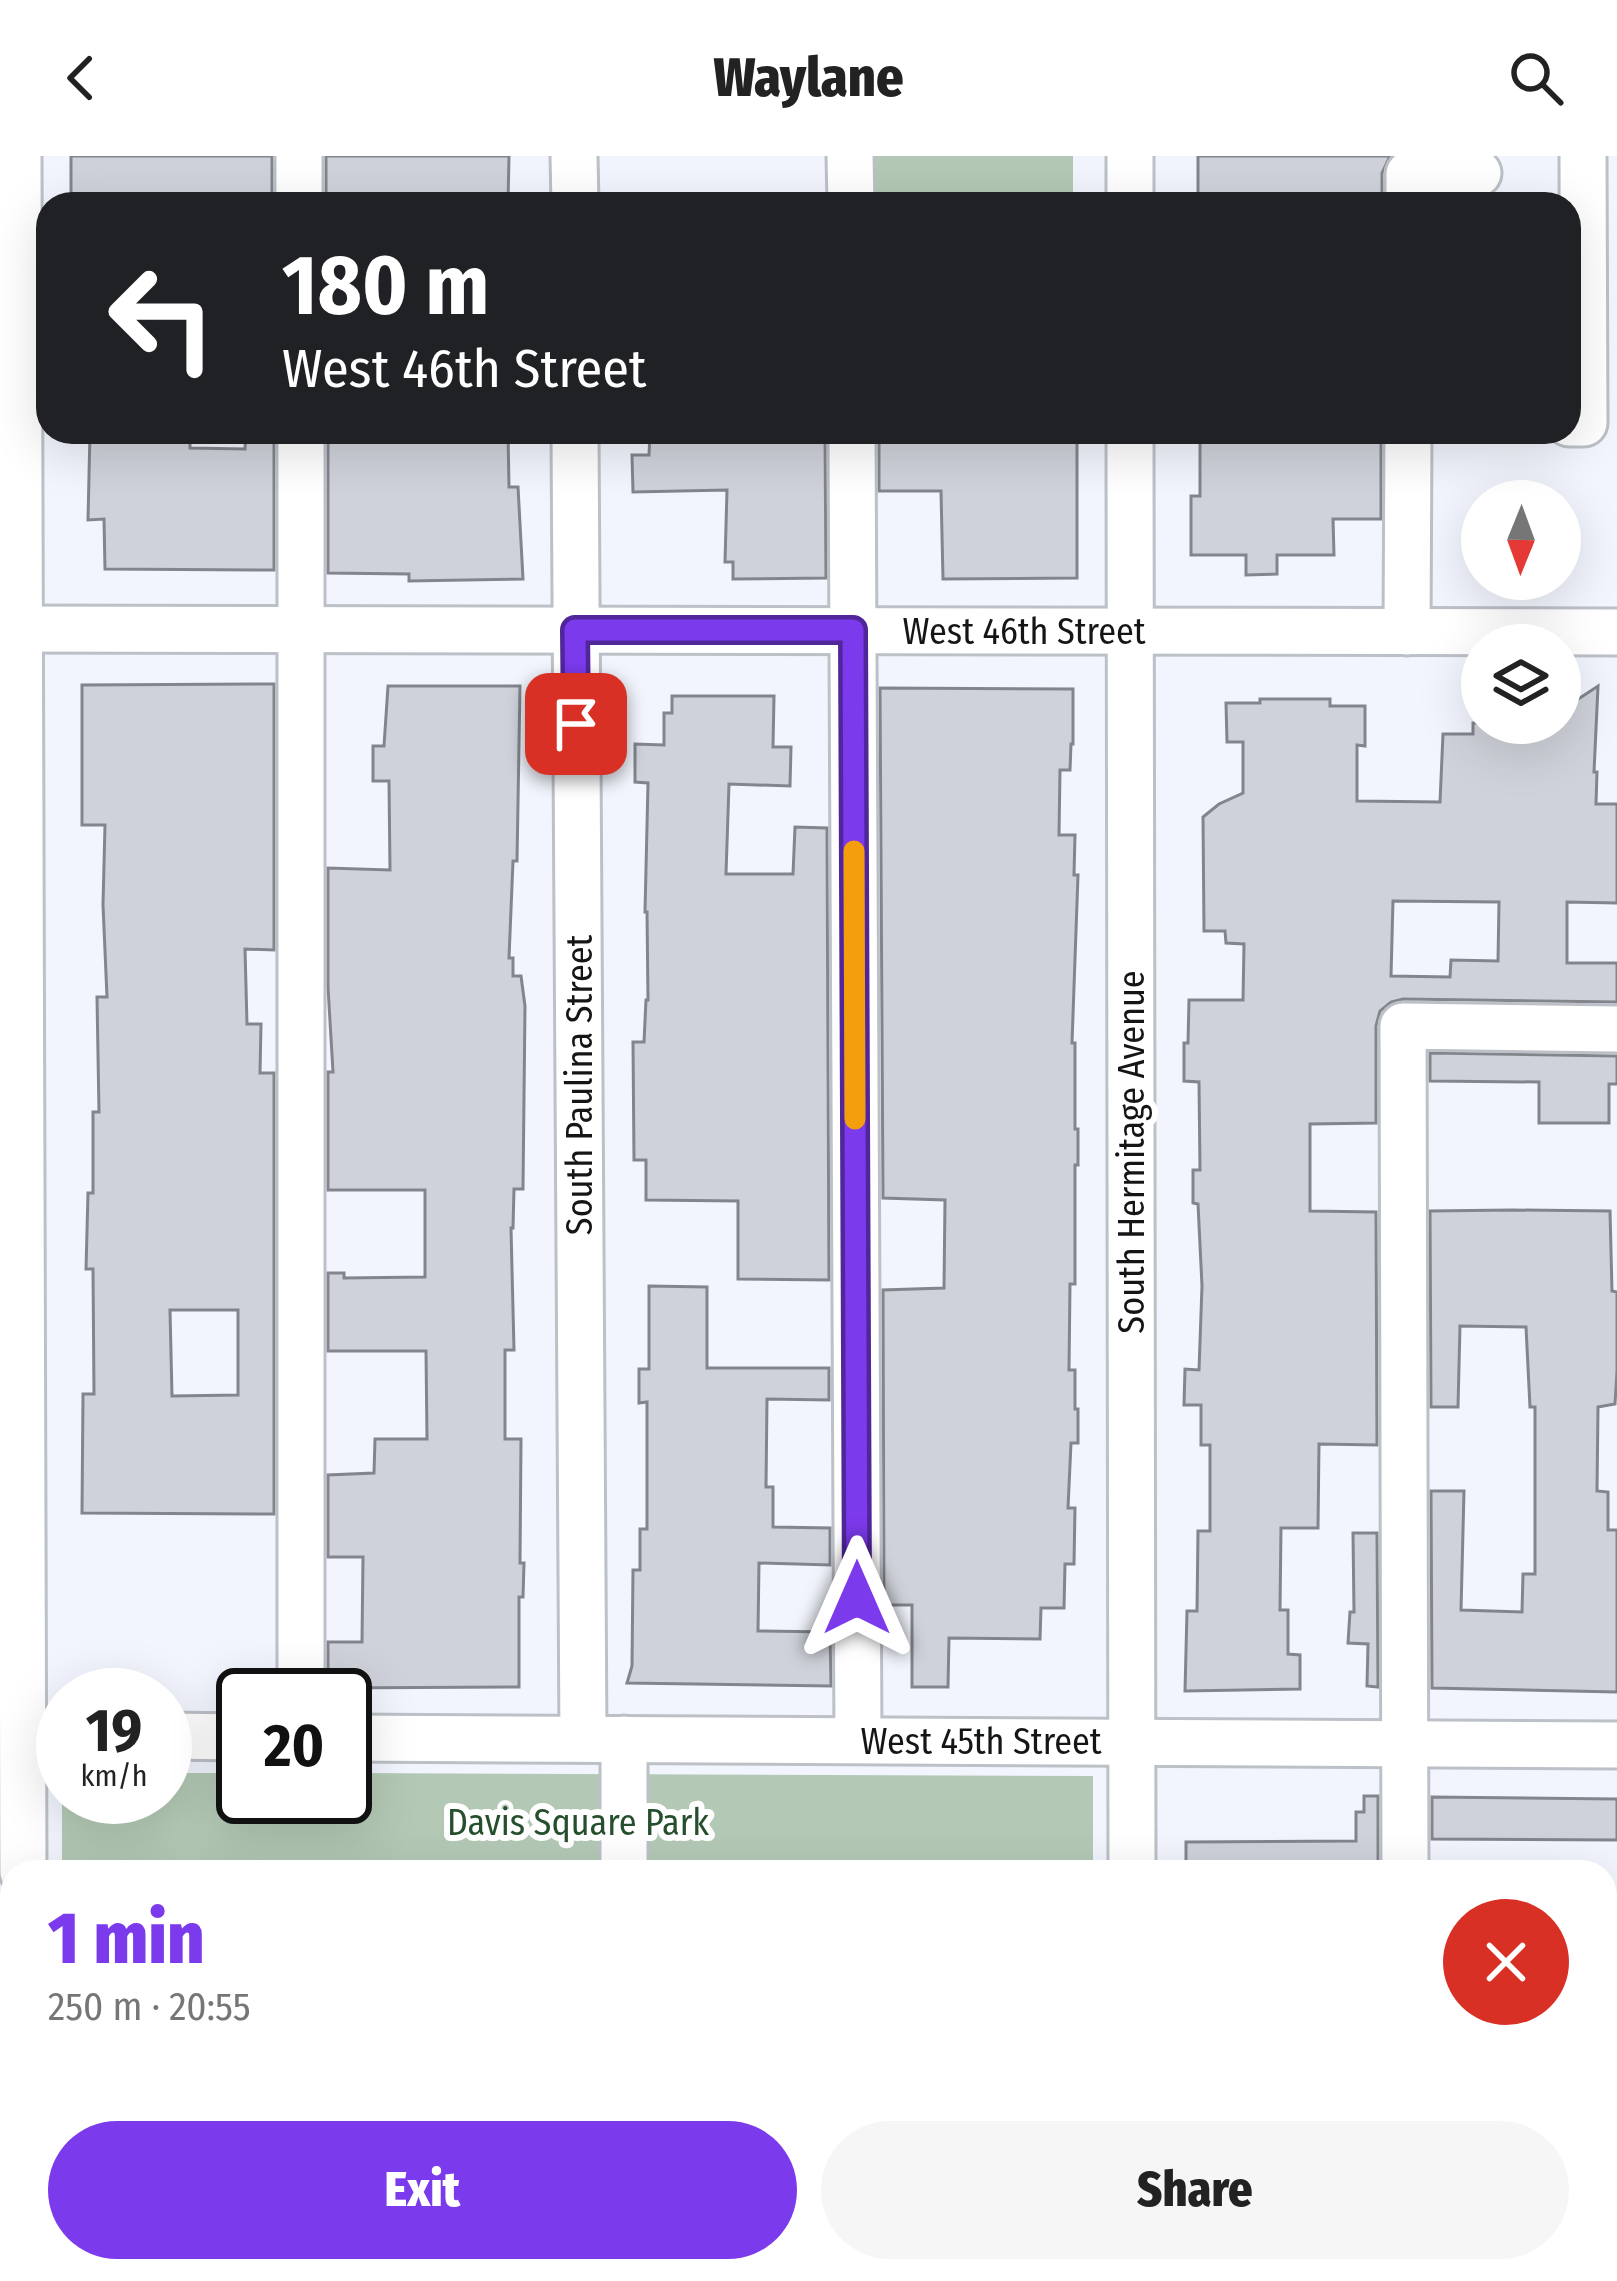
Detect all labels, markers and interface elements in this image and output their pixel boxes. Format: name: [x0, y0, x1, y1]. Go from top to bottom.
icon: back: [48, 45, 114, 111]
icon: search: [1503, 45, 1569, 111]
text: Waylane: [713, 46, 904, 110]
text: 180 m: [282, 235, 489, 336]
icon: left: [84, 240, 240, 396]
text: West 46th Street: [282, 337, 647, 401]
north arrow: [1461, 480, 1581, 600]
map controls: [1461, 480, 1581, 744]
street label: West 46th Street: [902, 610, 1146, 654]
button: layers: [1461, 624, 1581, 744]
pin: [525, 673, 627, 775]
icon: arrive: [543, 691, 609, 757]
street label: South Paulina Street: [558, 935, 602, 1235]
street label: South Hermitage Avenue: [1110, 970, 1154, 1334]
position arrow: [794, 1535, 920, 1661]
speed limit sign: 20: [216, 1668, 372, 1824]
text: 19: [86, 1695, 142, 1767]
street label: West 45th Street: [860, 1720, 1102, 1764]
text: km/h: [81, 1758, 147, 1794]
park label: Davis Square Park: [447, 1801, 709, 1845]
text: 1 min: [48, 1896, 205, 1982]
button: close: [1443, 1899, 1569, 2025]
text: 250 m · 20:55: [48, 1984, 251, 2030]
button: Exit: [48, 2121, 797, 2259]
button: Share: [821, 2121, 1569, 2259]

